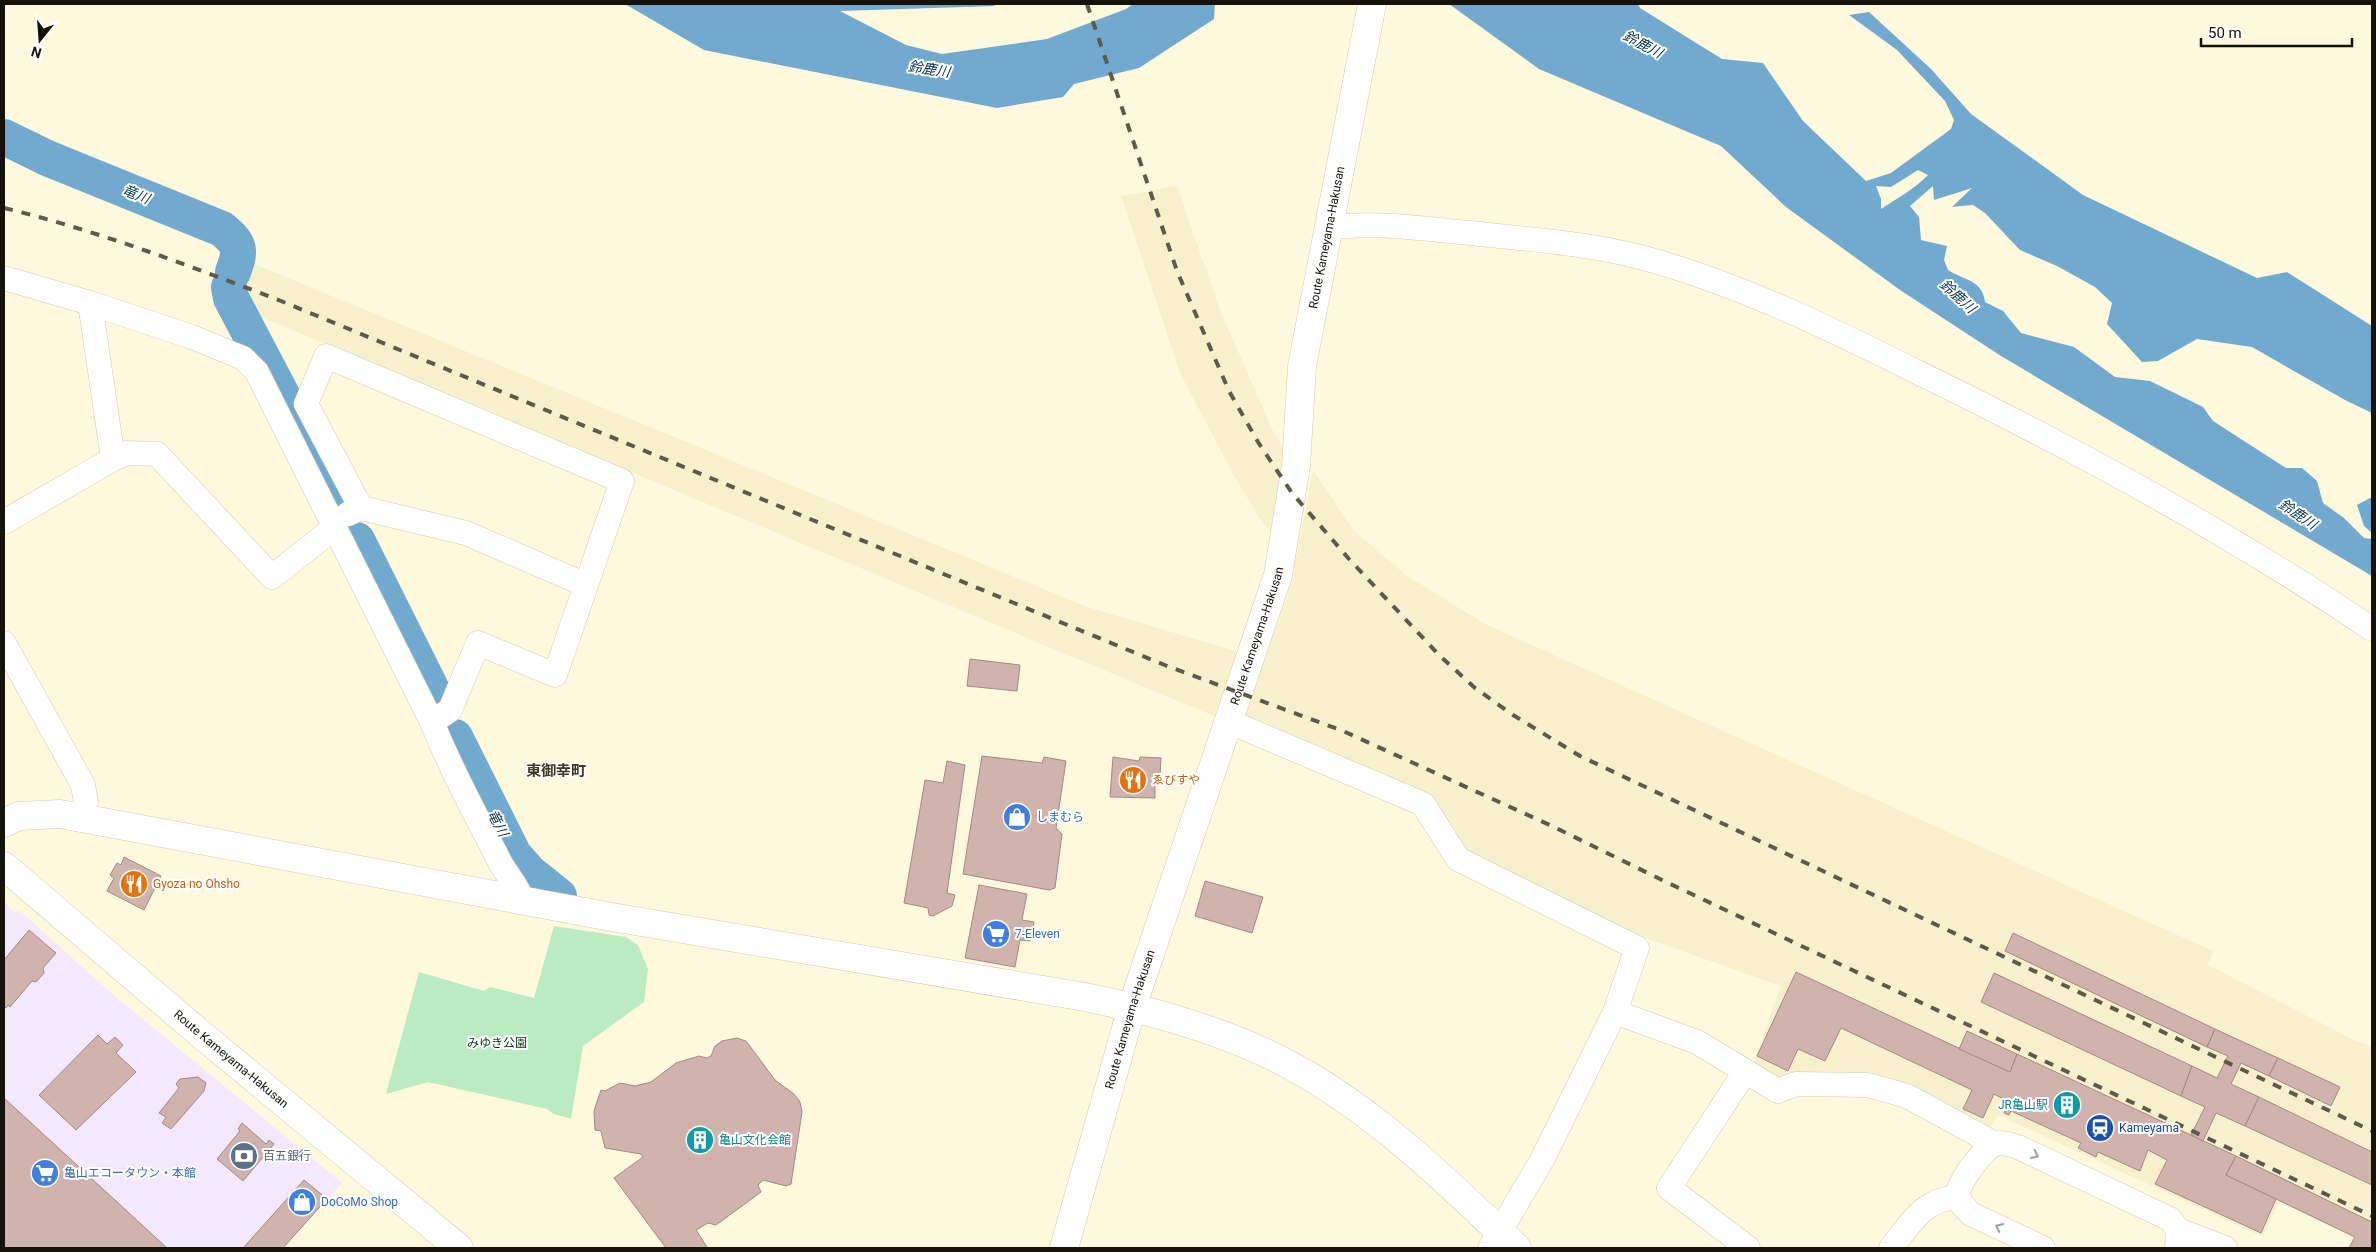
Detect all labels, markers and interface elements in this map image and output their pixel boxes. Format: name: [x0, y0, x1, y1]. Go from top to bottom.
north arrow: [15, 15, 65, 65]
scale bar: [2201, 15, 2352, 47]
text: 50 m: [2208, 24, 2242, 42]
water label: 鈴鹿川: [1621, 27, 1667, 62]
text: N: [29, 43, 43, 62]
water label: 鈴鹿川: [907, 58, 953, 80]
street label: Route Kameyama-Hakusan: [1306, 165, 1347, 310]
water label: 竜川: [120, 181, 154, 207]
water label: 鈴鹿川: [1937, 276, 1980, 317]
water label: 鈴鹿川: [2276, 496, 2322, 533]
street label: Route Kameyama-Hakusan: [1228, 566, 1286, 707]
district label: 東御幸町: [526, 762, 586, 780]
restaurant icon: ゑびすや: [1118, 765, 1148, 795]
place label: ゑびすや: [1152, 773, 1200, 787]
shop icon: しまむら: [1002, 802, 1032, 832]
water label: 竜川: [485, 807, 512, 841]
place label: しまむら: [1036, 810, 1084, 824]
restaurant icon: Gyoza no Ohsho: [119, 869, 149, 899]
place label: Gyoza no Ohsho: [153, 877, 240, 891]
supermarket icon: 7-Eleven: [981, 919, 1011, 949]
place label: 7-Eleven: [1015, 927, 1060, 941]
street label: Route Kameyama-Hakusan: [1102, 948, 1158, 1091]
street label: Route Kameyama-Hakusan: [171, 1007, 291, 1111]
park label: みゆき公園: [467, 1036, 527, 1050]
building icon: JR亀山駅: [2052, 1090, 2082, 1120]
place label: JR亀山駅: [1998, 1098, 2048, 1112]
station icon: Kameyama: [2085, 1113, 2115, 1143]
place label: Kameyama: [2119, 1121, 2179, 1135]
building icon: 亀山文化会館: [685, 1125, 715, 1155]
place label: 亀山文化会館: [719, 1133, 791, 1147]
bank icon: 百五銀行: [229, 1141, 259, 1171]
place label: 百五銀行: [263, 1149, 311, 1163]
one-way arrow: [2030, 1149, 2039, 1159]
supermarket icon: 亀山エコータウン・本館: [30, 1158, 60, 1188]
place label: 亀山エコータウン・本館: [64, 1166, 196, 1180]
shop icon: DoCoMo Shop: [287, 1187, 317, 1217]
place label: DoCoMo Shop: [321, 1195, 398, 1209]
one-way arrow: [1995, 1223, 2004, 1234]

